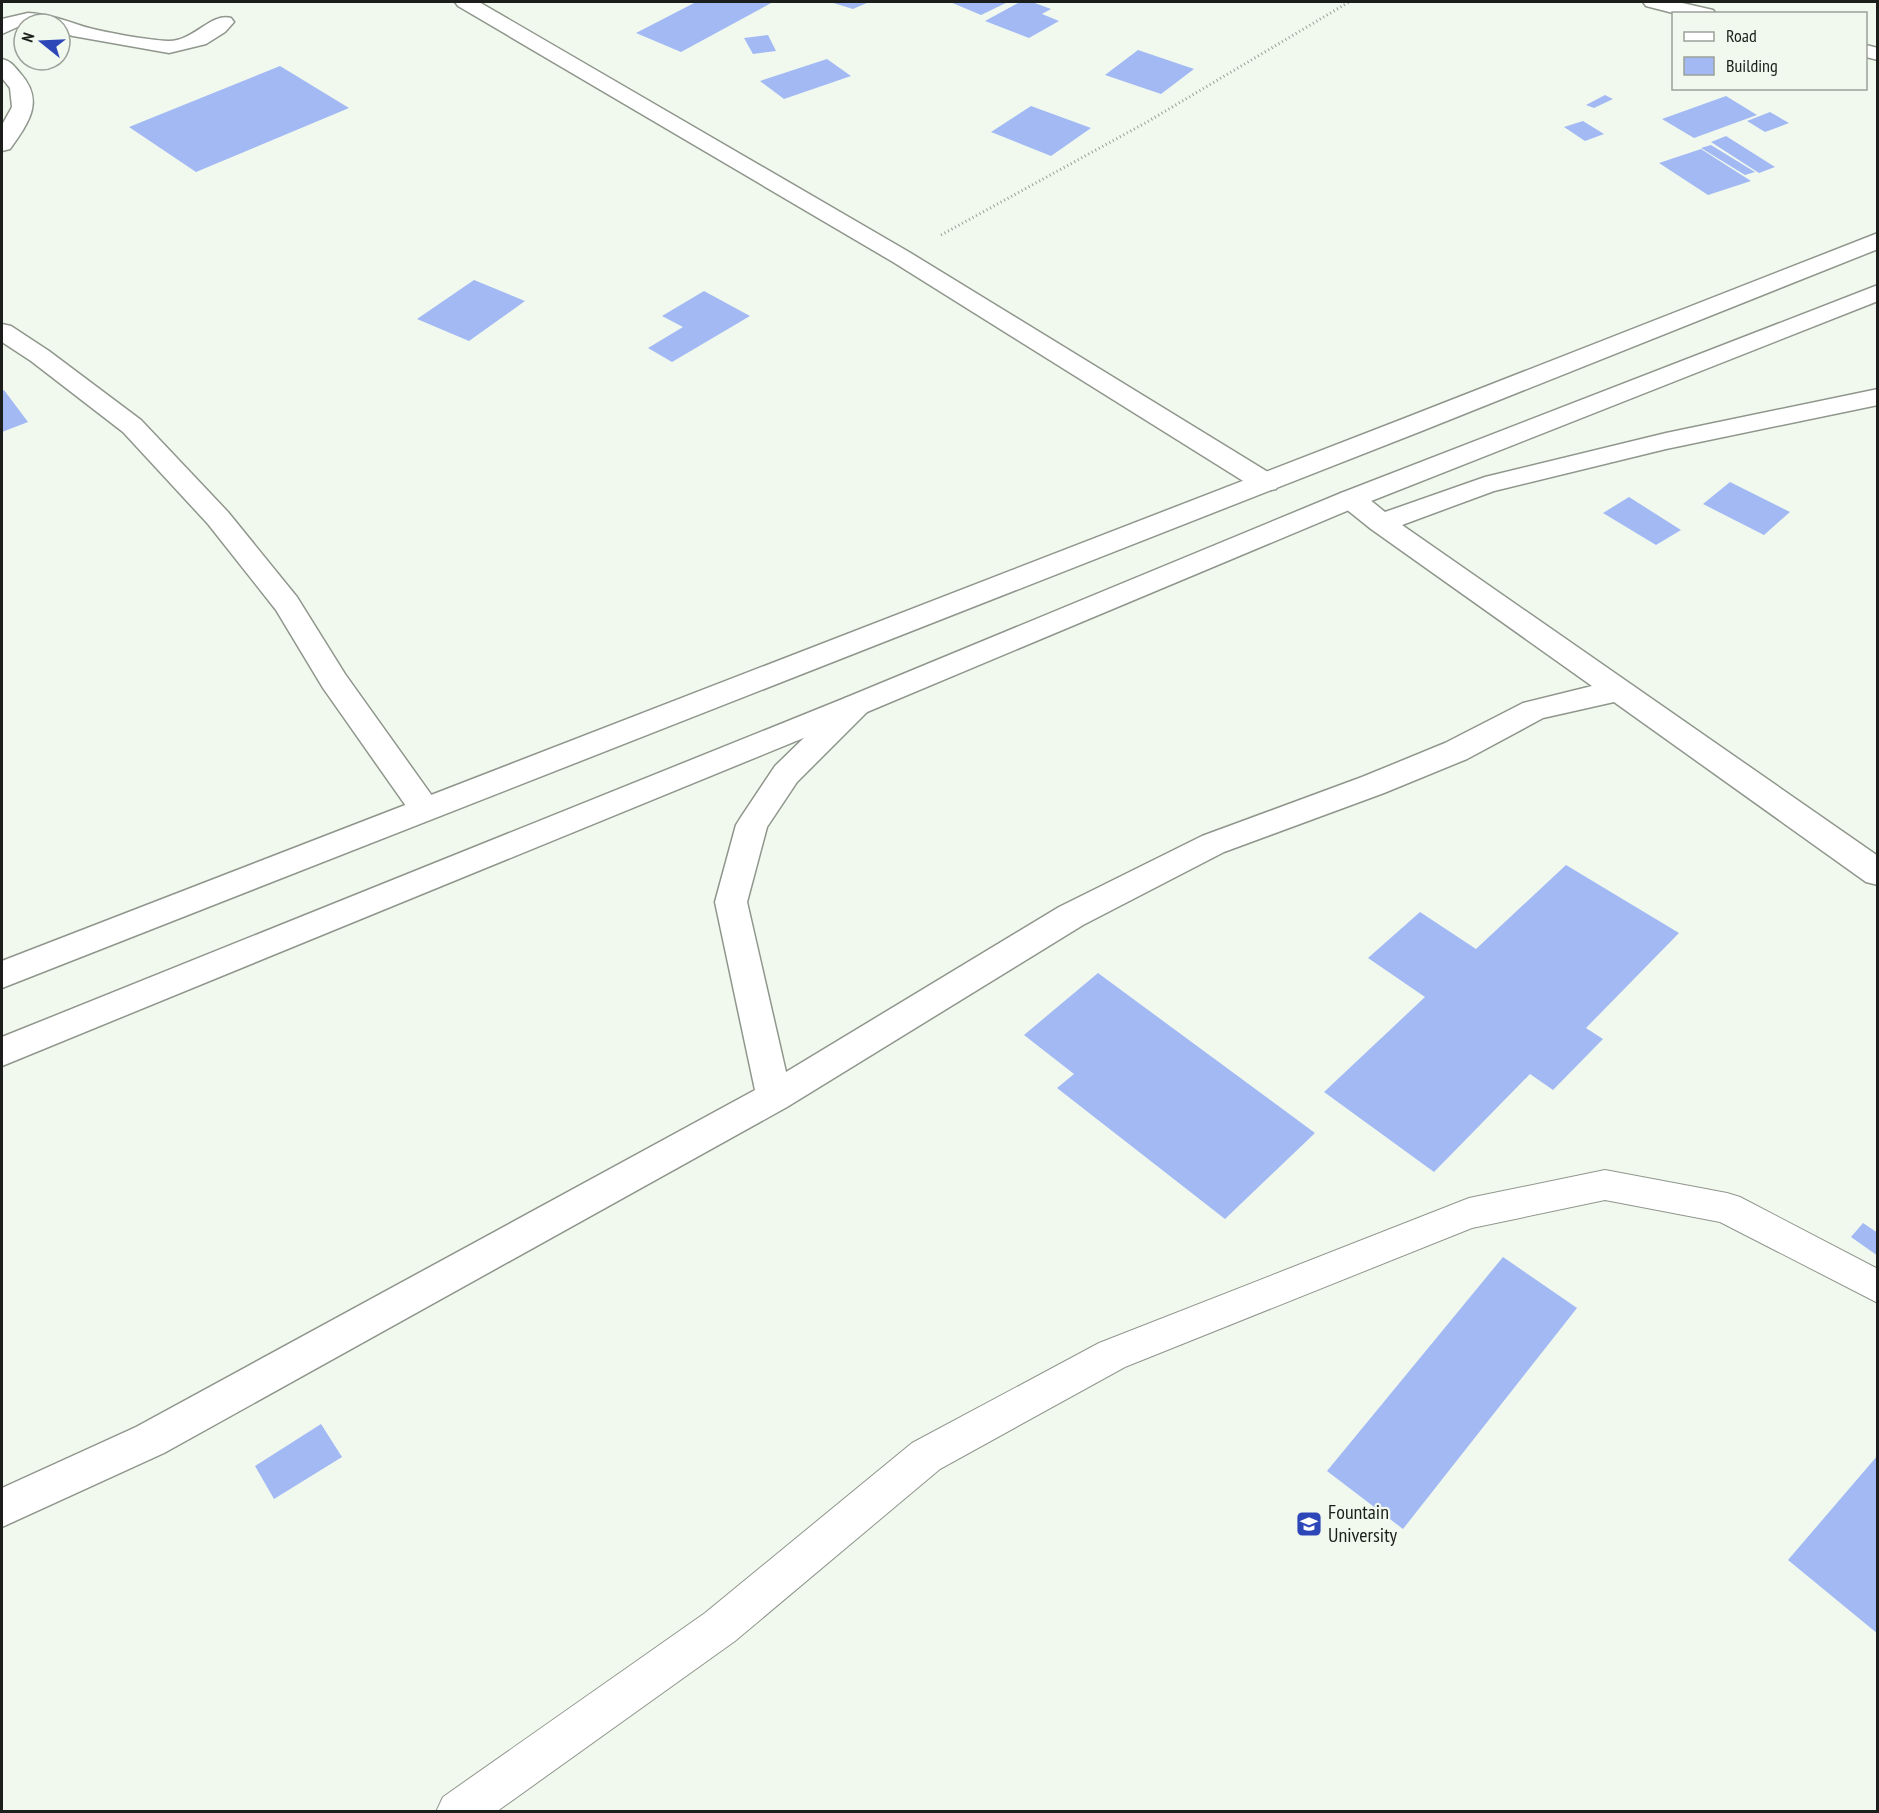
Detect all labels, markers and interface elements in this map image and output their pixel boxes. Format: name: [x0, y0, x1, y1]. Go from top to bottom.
north arrow: [12, 12, 72, 72]
legend: [1672, 12, 1867, 90]
text: Road: [1726, 24, 1757, 47]
text: N: [17, 30, 39, 45]
text: Building: [1726, 54, 1778, 77]
place label: Fountain University: [1328, 1499, 1398, 1548]
school or university icon: Fountain University: [1294, 1509, 1324, 1539]

